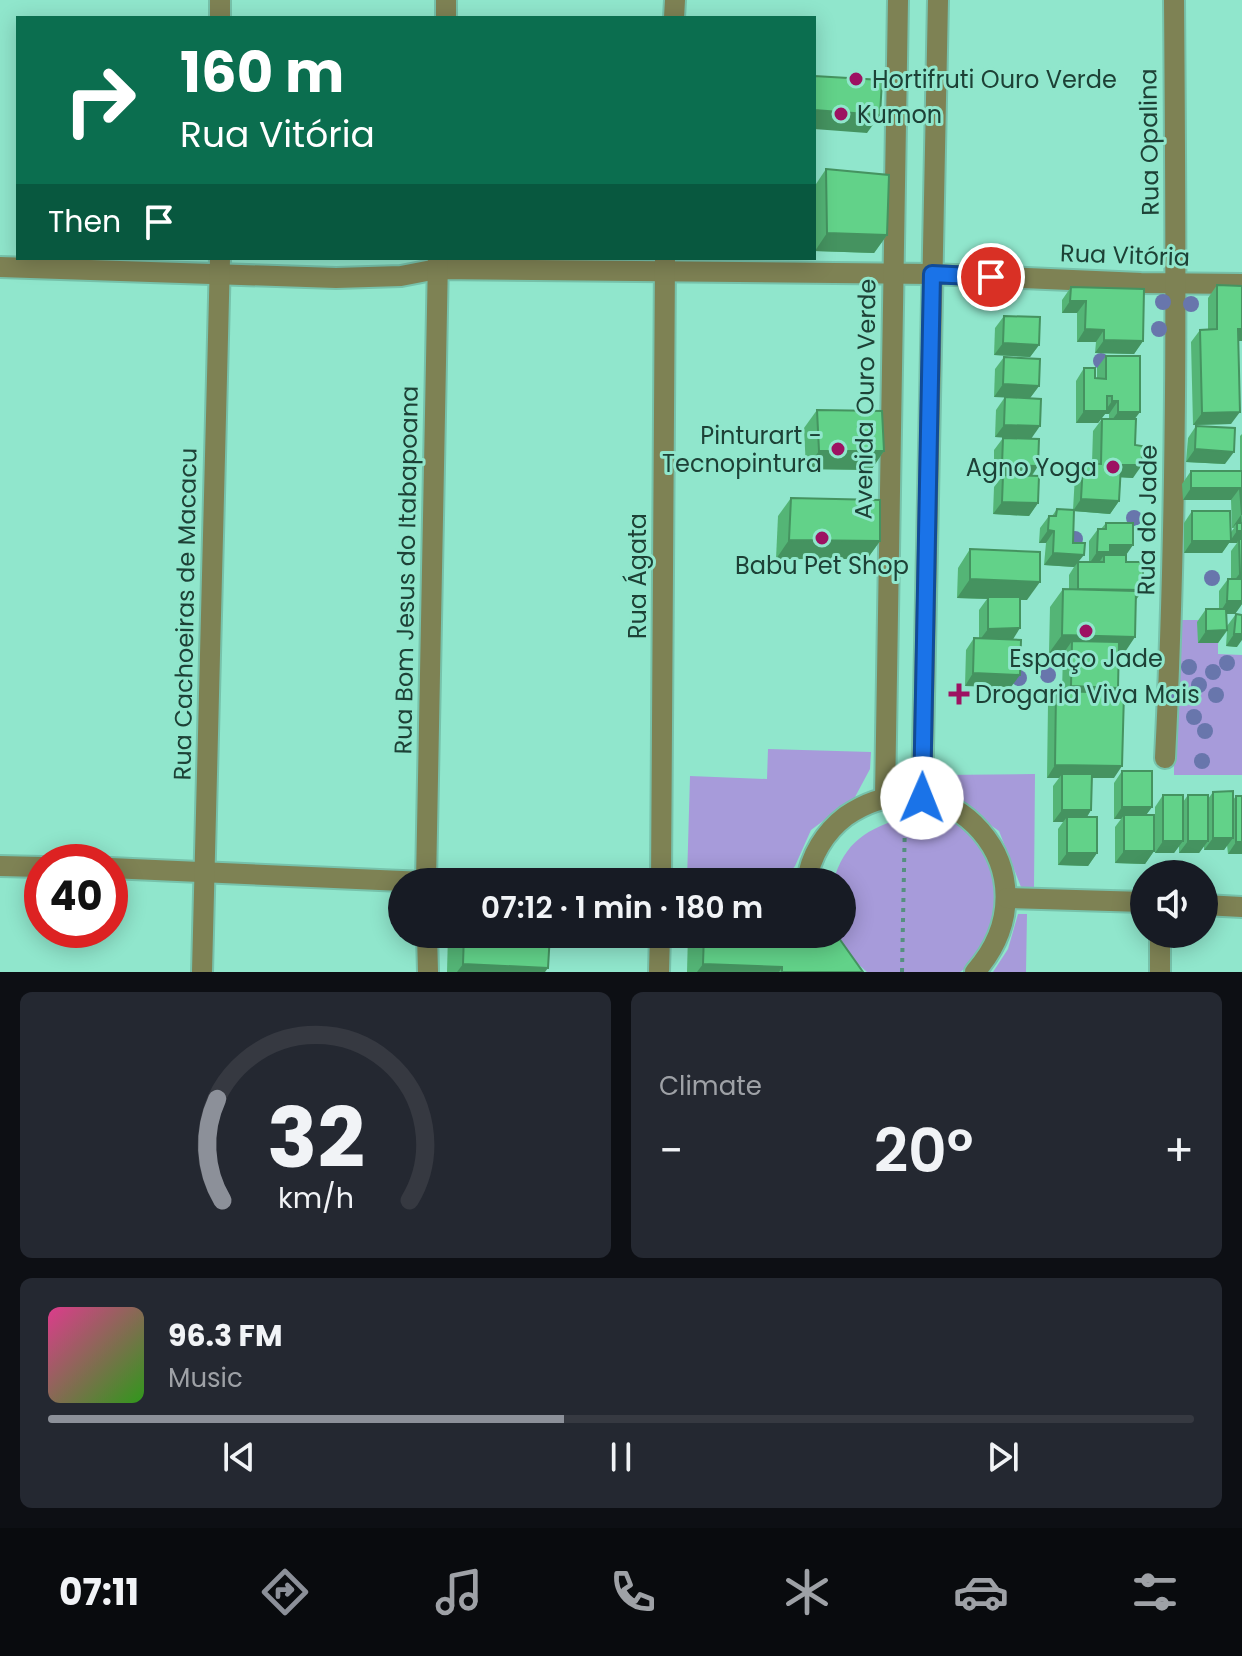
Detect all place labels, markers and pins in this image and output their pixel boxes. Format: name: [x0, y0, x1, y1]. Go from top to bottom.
place label: Hortifruti Ouro Verde: [872, 63, 1117, 96]
marker: Hortifruti Ouro Verde: [847, 70, 865, 88]
place label: Kumon: [857, 98, 942, 131]
marker: Kumon: [832, 105, 850, 123]
pin: [957, 243, 1025, 311]
place label: Pinturart - Tecnopintura: [662, 419, 822, 480]
marker: Pinturart - Tecnopintura: [829, 440, 847, 458]
place label: Agno Yoga: [966, 451, 1097, 484]
marker: Agno Yoga: [1104, 458, 1122, 476]
marker: Babu Pet Shop: [813, 529, 831, 547]
place label: Babu Pet Shop: [735, 549, 909, 582]
marker: Espaço Jade: [1077, 622, 1095, 640]
place label: Espaço Jade: [1009, 642, 1163, 675]
place label: Drogaria Viva Mais: [975, 678, 1200, 711]
marker: Drogaria Viva Mais: [950, 685, 968, 703]

